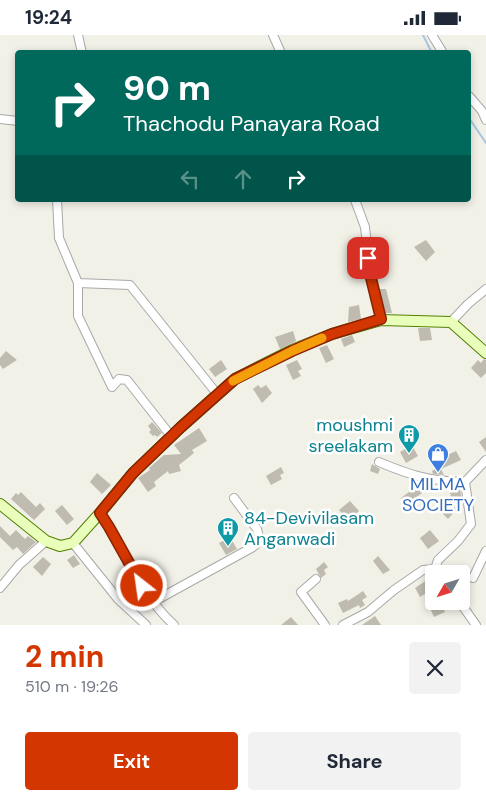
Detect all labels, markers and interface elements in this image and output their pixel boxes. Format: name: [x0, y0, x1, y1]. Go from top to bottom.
text: 19:24: [25, 5, 72, 30]
text: 90 m: [123, 65, 211, 111]
icon: right: [40, 70, 105, 135]
text: Thachodu Panayara Road: [123, 109, 380, 138]
icon: left: [176, 165, 204, 193]
icon: ahead: [229, 165, 257, 193]
icon: right: [282, 165, 310, 193]
pin: [347, 237, 389, 279]
icon: arrive: [354, 244, 382, 272]
place label: moushmi sreelakam: [309, 413, 393, 458]
building icon: moushmi sreelakam: [397, 423, 421, 454]
shop icon: MILMA SOCIETY: [426, 442, 450, 473]
place label: MILMA SOCIETY: [402, 472, 475, 517]
place label: 84-Devivilasam Anganwadi: [244, 506, 374, 551]
building icon: 84-Devivilasam Anganwadi: [216, 516, 240, 547]
position arrow: [115, 559, 167, 611]
north arrow: [425, 565, 470, 610]
map controls: [425, 565, 470, 610]
text: 2 min: [25, 637, 104, 676]
button: close: [409, 642, 461, 694]
text: 510 m · 19:26: [25, 676, 118, 697]
button: Exit: [25, 732, 238, 790]
button: Share: [248, 732, 461, 790]

